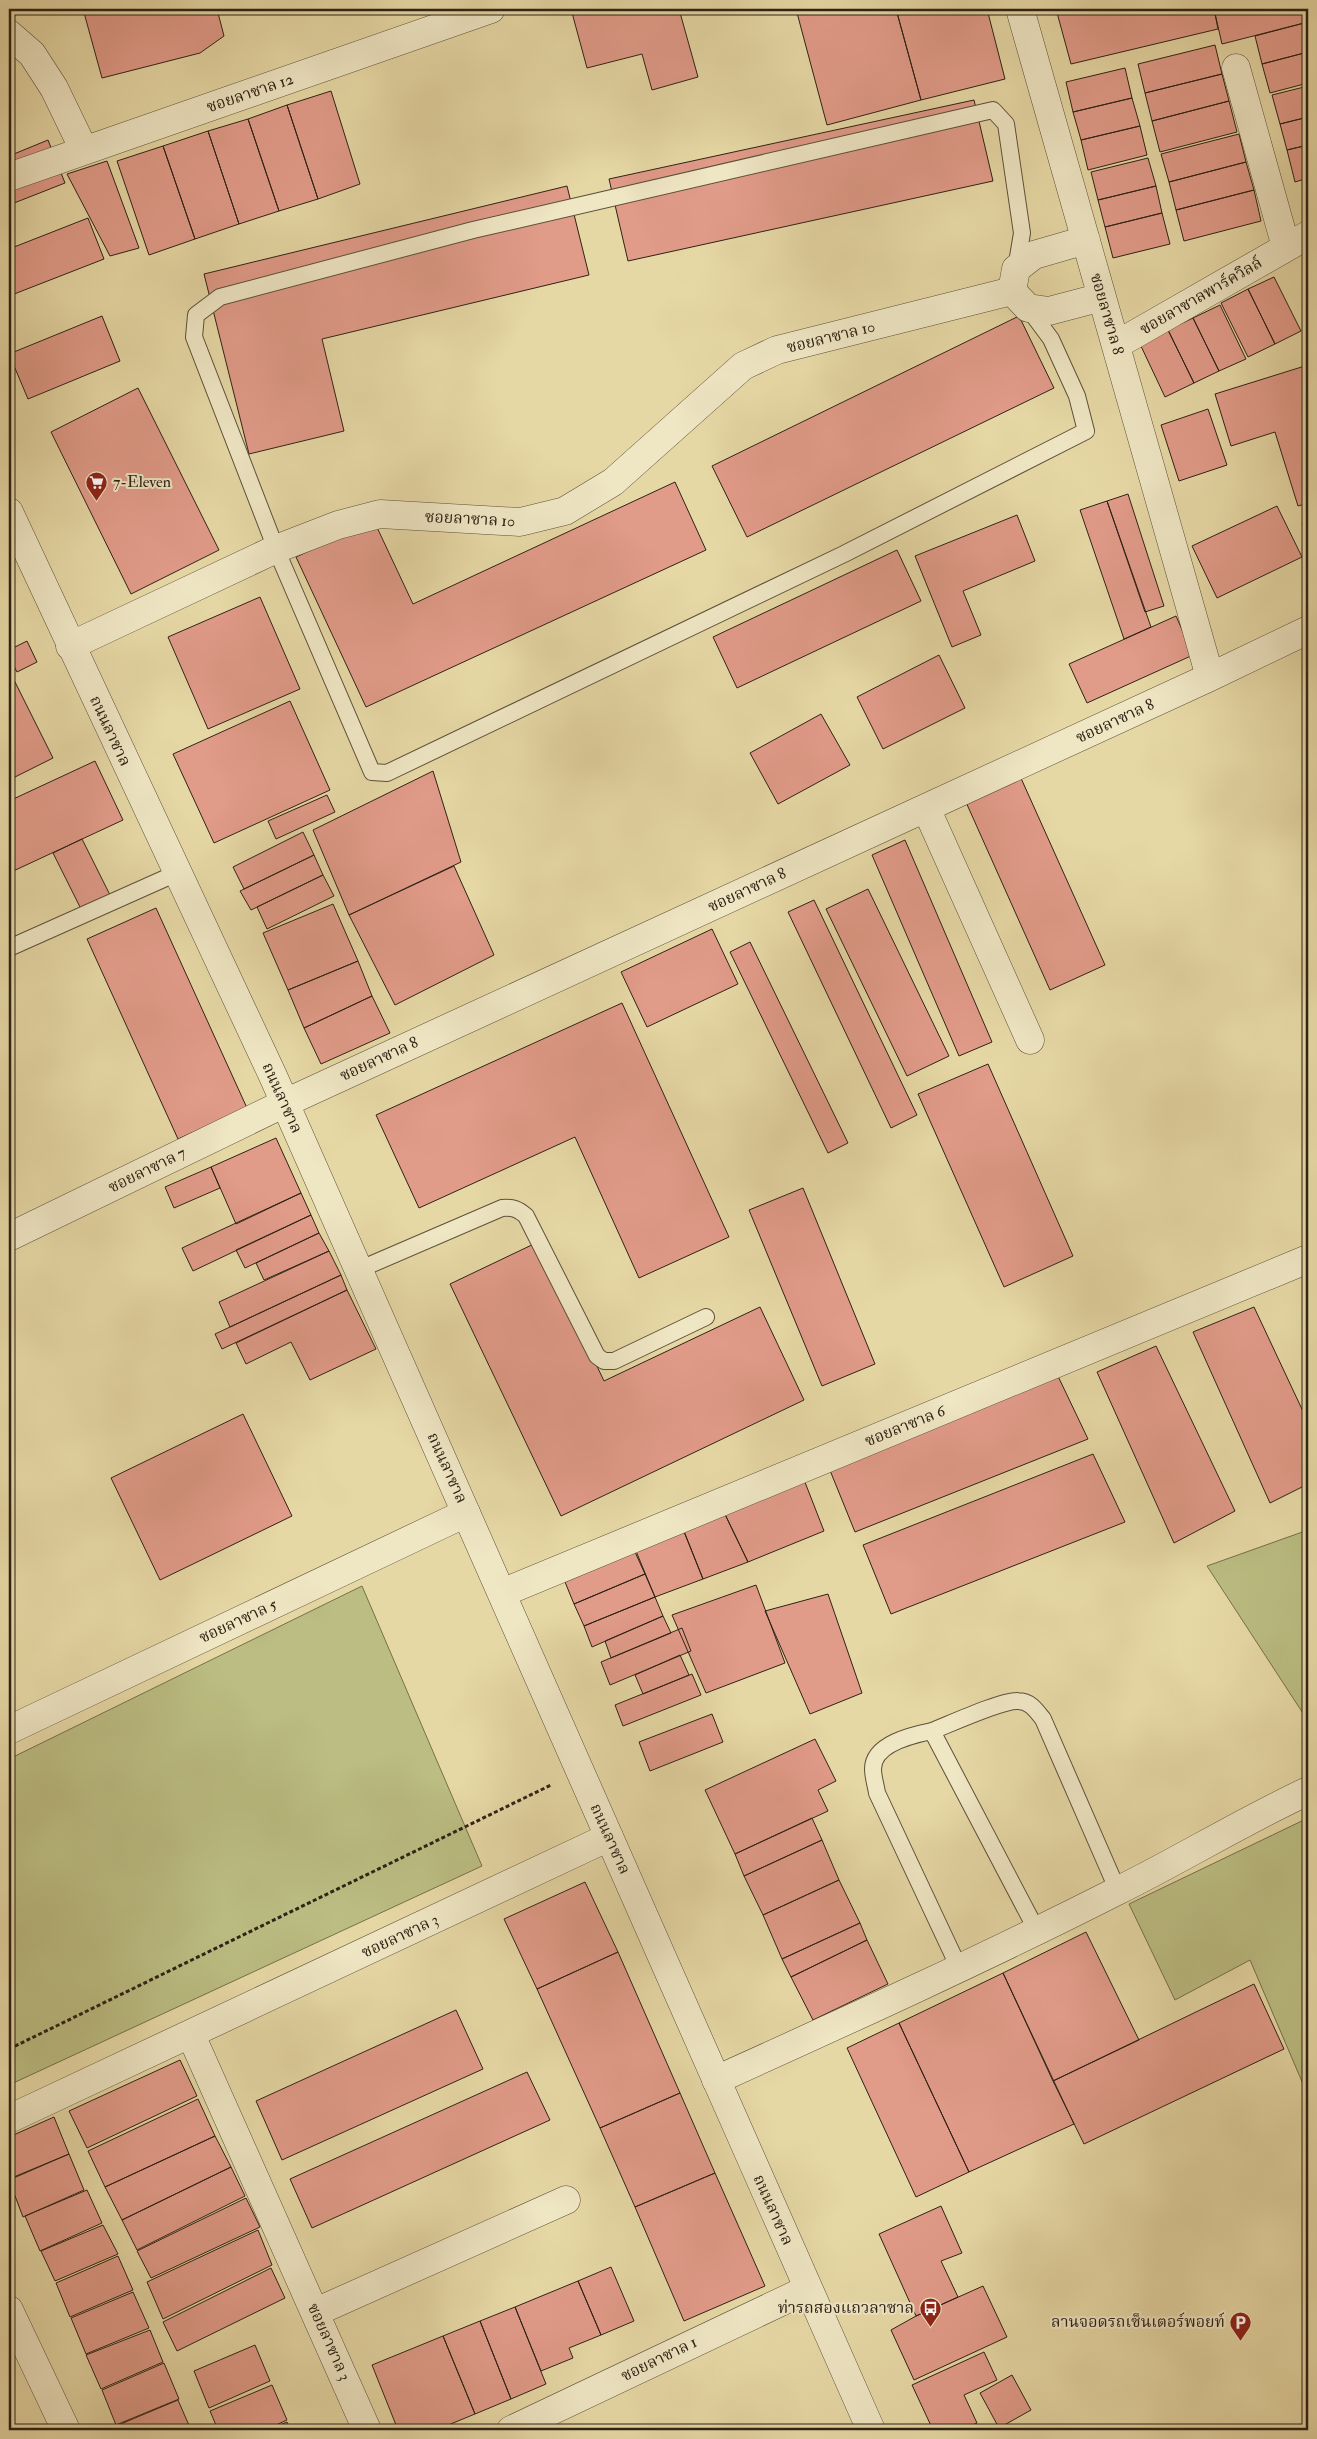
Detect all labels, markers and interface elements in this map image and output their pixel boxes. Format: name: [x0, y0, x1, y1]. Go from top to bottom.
street label: ซอยลาซาล 12: [204, 69, 296, 117]
street label: ซอยลาซาลพาร์ควิลล์: [1136, 253, 1266, 339]
street label: ซอยลาซาล 8: [1086, 271, 1128, 358]
street label: ซอยลาซาล 10: [785, 316, 877, 358]
supermarket icon: 7-Eleven: [85, 470, 109, 501]
place label: 7-Eleven: [113, 472, 171, 492]
street label: ซอยลาซาล 10: [424, 507, 516, 531]
street label: ถนนลาซาล: [85, 693, 135, 769]
street label: ซอยลาซาล 8: [1073, 694, 1158, 748]
street label: ซอยลาซาล 8: [705, 863, 790, 917]
street label: ซอยลาซาล 8: [337, 1032, 422, 1086]
street label: ถนนลาซาล: [257, 1059, 307, 1137]
street label: ซอยลาซาล 7: [105, 1142, 190, 1197]
street label: ซอยลาซาล 6: [862, 1401, 949, 1451]
street label: ถนนลาซาล: [422, 1429, 472, 1507]
street label: ซอยลาซาล 5: [196, 1594, 280, 1648]
street label: ถนนลาซาล: [585, 1800, 635, 1878]
street label: ซอยลาซาล 3: [358, 1909, 442, 1963]
street label: ถนนลาซาล: [748, 2171, 798, 2249]
bus stop icon: ท่ารถสองแถวลาซาล: [918, 2296, 942, 2327]
place label: ท่ารถสองแถวลาซาล: [778, 2298, 914, 2318]
street label: ซอยลาซาล 3: [303, 2300, 355, 2384]
parking icon: ลานจอดรถเซ็นเตอร์พอยท์: [1229, 2310, 1253, 2341]
place label: ลานจอดรถเซ็นเตอร์พอยท์: [1051, 2312, 1225, 2332]
street label: ซอยลาซาล 1: [618, 2332, 700, 2386]

